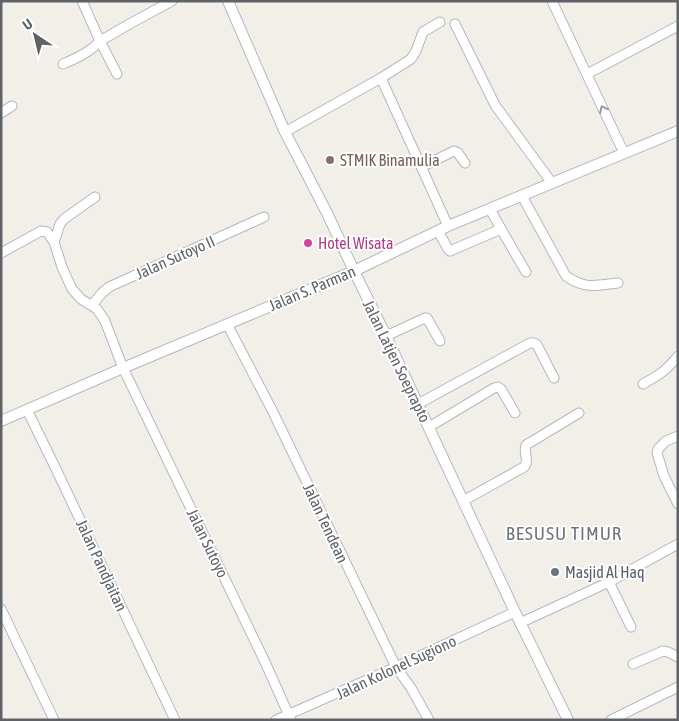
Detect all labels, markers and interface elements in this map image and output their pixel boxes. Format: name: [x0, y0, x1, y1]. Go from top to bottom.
north arrow: [10, 10, 60, 60]
text: U: [20, 15, 36, 33]
one-way arrow: [600, 105, 610, 114]
place label: STMIK Binamulia: [340, 151, 440, 169]
marker: STMIK Binamulia: [324, 154, 336, 166]
street label: Jalan Sutoyo II: [133, 232, 218, 283]
place label: Hotel Wisata: [318, 234, 393, 252]
marker: Hotel Wisata: [302, 237, 314, 249]
street label: Jalan S. Parman: [266, 262, 358, 314]
street label: Jalan Latjen Soeprapto: [359, 297, 434, 426]
street label: Jalan Tendean: [300, 481, 352, 565]
street label: Jalan Sutoyo: [183, 506, 232, 581]
street label: Jalan Pandjaitan: [72, 516, 131, 614]
district label: BESUSU TIMUR: [506, 522, 622, 544]
place label: Masjid Al Haq: [565, 563, 645, 582]
marker: Masjid Al Haq: [549, 566, 561, 578]
street label: Jalan Kolonel Sugiono: [333, 631, 459, 704]

